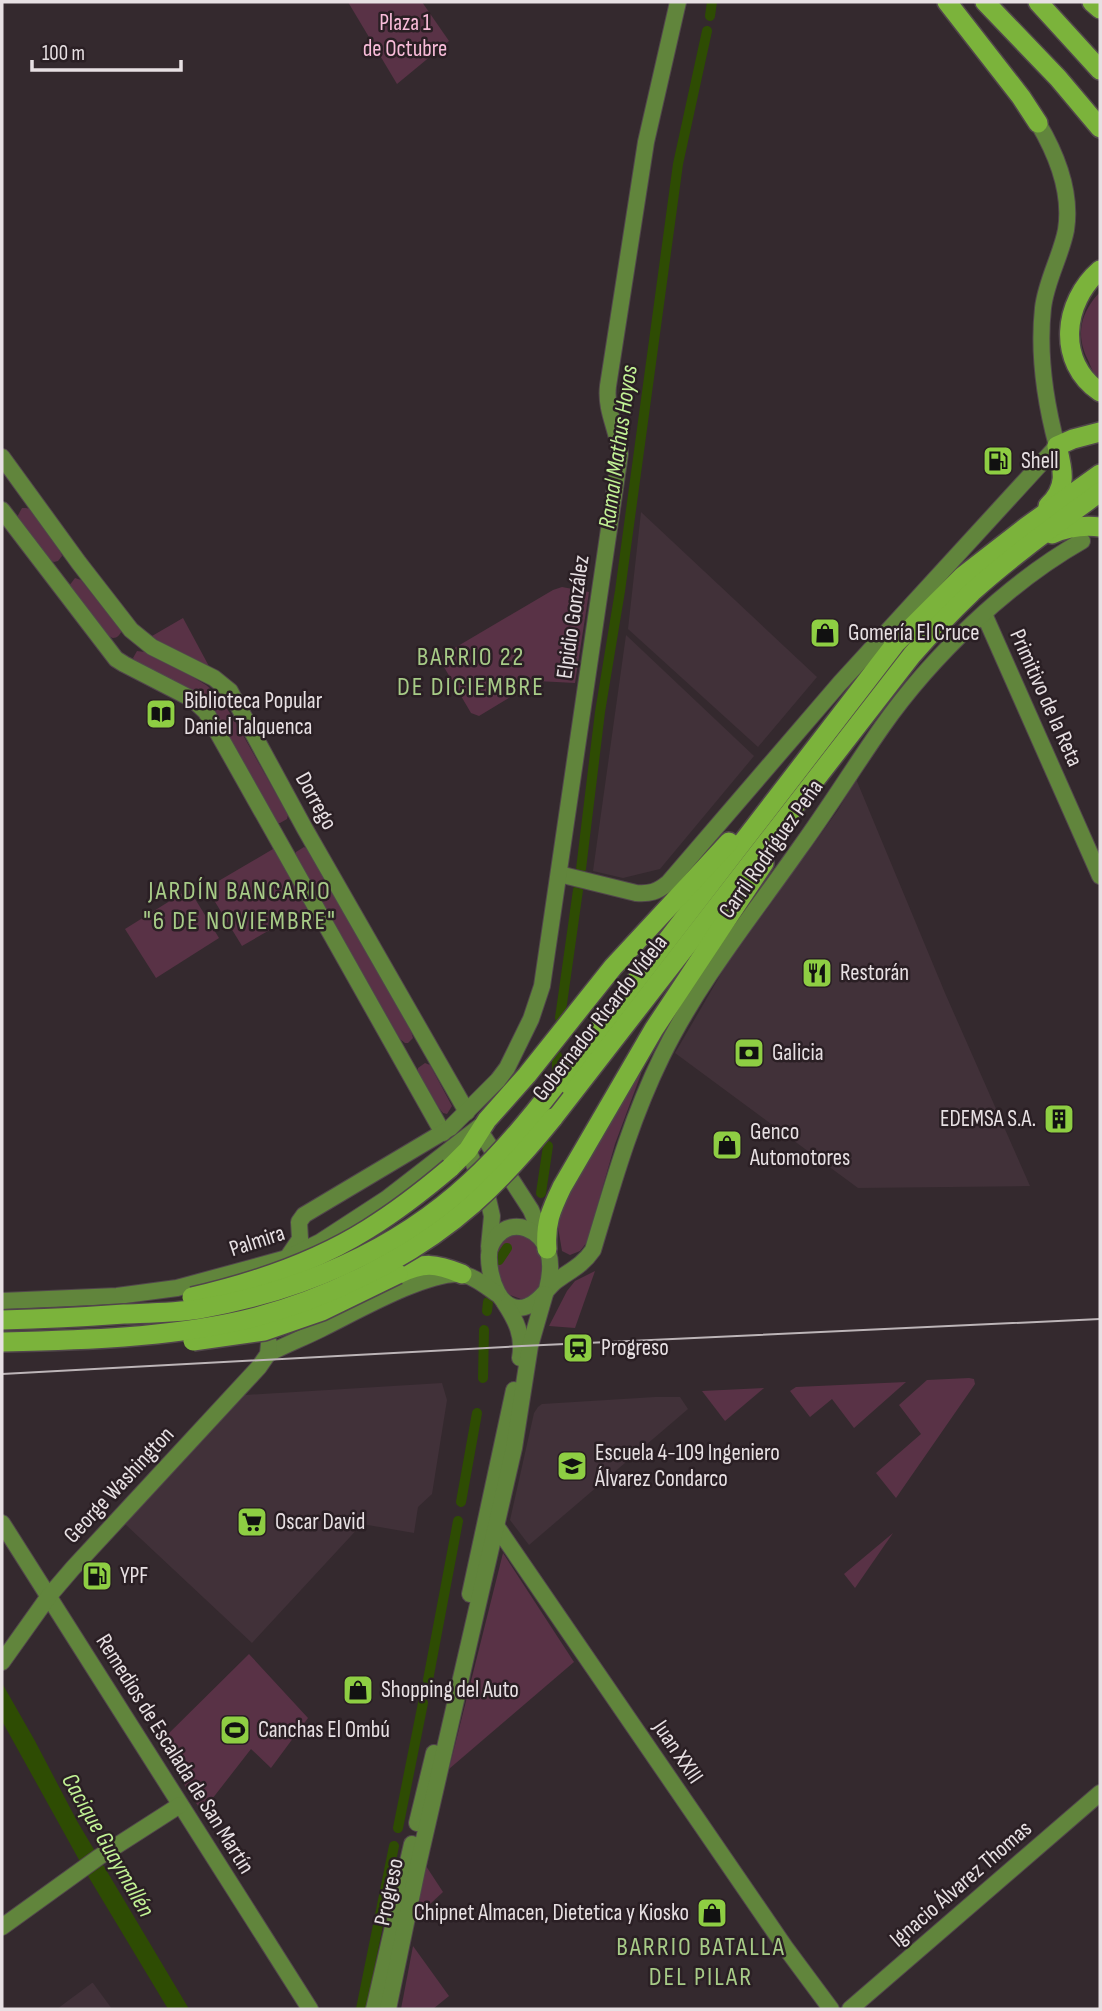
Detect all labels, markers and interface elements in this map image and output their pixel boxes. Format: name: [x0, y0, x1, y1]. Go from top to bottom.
park label: Plaza 1 de Octubre: [363, 9, 447, 63]
scale bar: [32, 28, 180, 72]
text: 100 m: [42, 41, 85, 66]
water label: Ramal Mathus Hoyos: [592, 363, 644, 531]
fuel station icon: Shell: [981, 444, 1015, 478]
place label: Shell: [1021, 447, 1059, 475]
street label: Elpidio González: [550, 553, 596, 681]
shop icon: Gomería El Cruce: [808, 616, 842, 650]
place label: Gomería El Cruce: [848, 619, 980, 647]
street label: Primitivo de la Reta: [1003, 625, 1089, 771]
district label: BARRIO 22 DE DICIEMBRE: [397, 642, 545, 703]
place label: Biblioteca Popular Daniel Talquenca: [184, 687, 323, 741]
library icon: Biblioteca Popular Daniel Talquenca: [144, 697, 178, 731]
street label: Dorrego: [289, 767, 343, 835]
street label: Carril Rodríguez Peña: [713, 774, 829, 924]
district label: JARDÍN BANCARIO "6 DE NOVIEMBRE": [143, 876, 337, 937]
street label: Gobernador Ricardo Videla: [527, 929, 673, 1107]
restaurant icon: Restorán: [800, 956, 834, 990]
place label: Restorán: [840, 959, 909, 987]
bank icon: Galicia: [732, 1036, 766, 1070]
place label: Galicia: [772, 1039, 824, 1067]
building icon: EDEMSA S.A.: [1042, 1102, 1076, 1136]
place label: EDEMSA S.A.: [940, 1105, 1036, 1133]
place label: Genco Automotores: [749, 1118, 850, 1172]
shop icon: Genco Automotores: [710, 1128, 744, 1162]
street label: Palmira: [226, 1219, 288, 1263]
station icon: Progreso: [561, 1331, 595, 1365]
place label: Progreso: [601, 1334, 669, 1362]
street label: George Washington: [58, 1421, 180, 1549]
place label: Escuela 4-109 Ingeniero Álvarez Condarco: [594, 1439, 780, 1493]
school or university icon: Escuela 4-109 Ingeniero Álvarez Condarco: [555, 1449, 589, 1483]
supermarket icon: Oscar David: [235, 1505, 269, 1539]
place label: Oscar David: [275, 1508, 365, 1536]
fuel station icon: YPF: [80, 1559, 114, 1593]
place label: YPF: [120, 1562, 148, 1590]
street label: Remedios de Escalada de San Martín: [90, 1629, 260, 1879]
shop icon: Shopping del Auto: [341, 1673, 375, 1707]
place label: Shopping del Auto: [381, 1676, 519, 1704]
sports icon: Canchas El Ombú: [218, 1713, 252, 1747]
street label: Juan XXIII: [646, 1714, 709, 1789]
place label: Canchas El Ombú: [258, 1716, 390, 1744]
water label: Cacique Guaymallén: [55, 1768, 161, 1922]
street label: Ignacio Álvarez Thomas: [884, 1815, 1038, 1953]
street label: Progreso: [368, 1856, 410, 1928]
shop icon: Chipnet Almacen, Dietetica y Kiosko: [695, 1896, 729, 1930]
place label: Chipnet Almacen, Dietetica y Kiosko: [414, 1899, 689, 1927]
district label: BARRIO BATALLA DEL PILAR: [616, 1932, 786, 1993]

